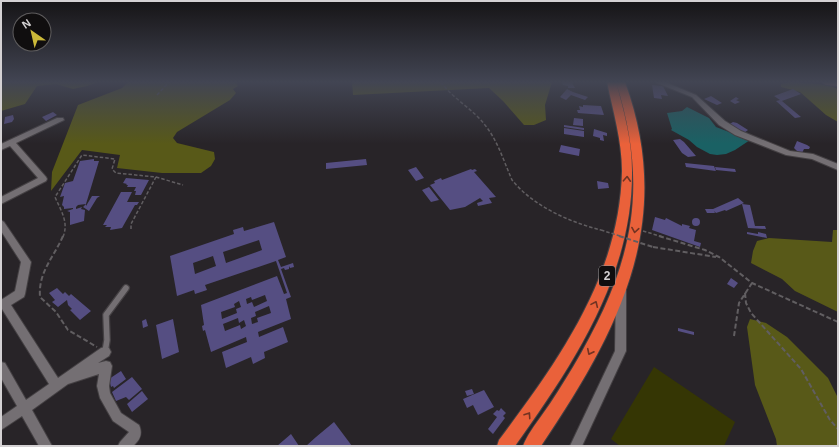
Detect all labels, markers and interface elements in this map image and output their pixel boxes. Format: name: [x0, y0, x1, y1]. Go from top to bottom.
north arrow: [12, 12, 52, 52]
text: N: [20, 16, 33, 31]
one-way arrow: [623, 176, 631, 182]
one-way arrow: [631, 227, 640, 233]
road number: 2: [599, 266, 615, 286]
one-way arrow: [591, 300, 599, 307]
one-way arrow: [587, 347, 595, 355]
one-way arrow: [523, 412, 530, 419]

